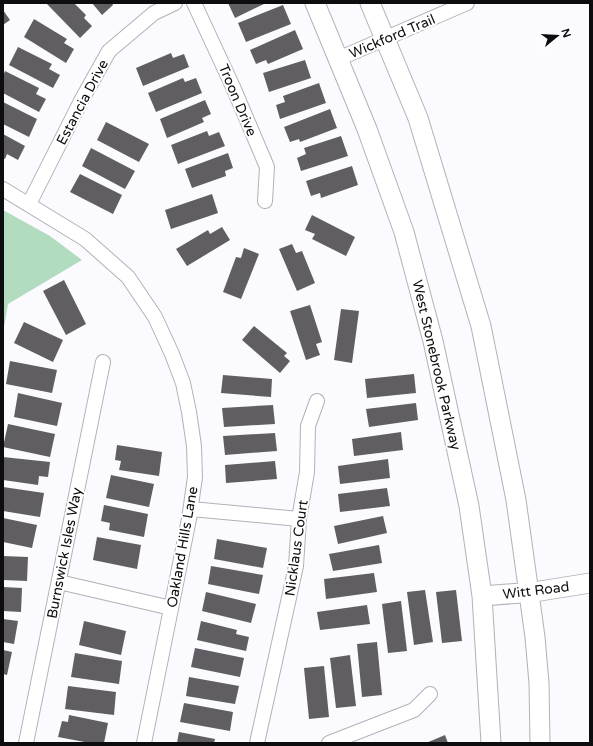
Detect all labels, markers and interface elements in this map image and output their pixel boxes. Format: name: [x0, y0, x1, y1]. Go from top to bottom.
street label: Wickford Trail: [347, 11, 438, 62]
north arrow: [537, 16, 577, 56]
text: N: [558, 27, 574, 39]
street label: Estancia Drive: [53, 57, 112, 148]
street label: Troon Drive: [215, 62, 260, 139]
street label: West Stonebrook Parkway: [409, 278, 464, 452]
street label: Oakland Hills Lane: [163, 485, 202, 609]
street label: Burnswick Isles Way: [43, 486, 86, 620]
street label: Nicklaus Court: [281, 498, 312, 597]
street label: Witt Road: [502, 578, 570, 603]

